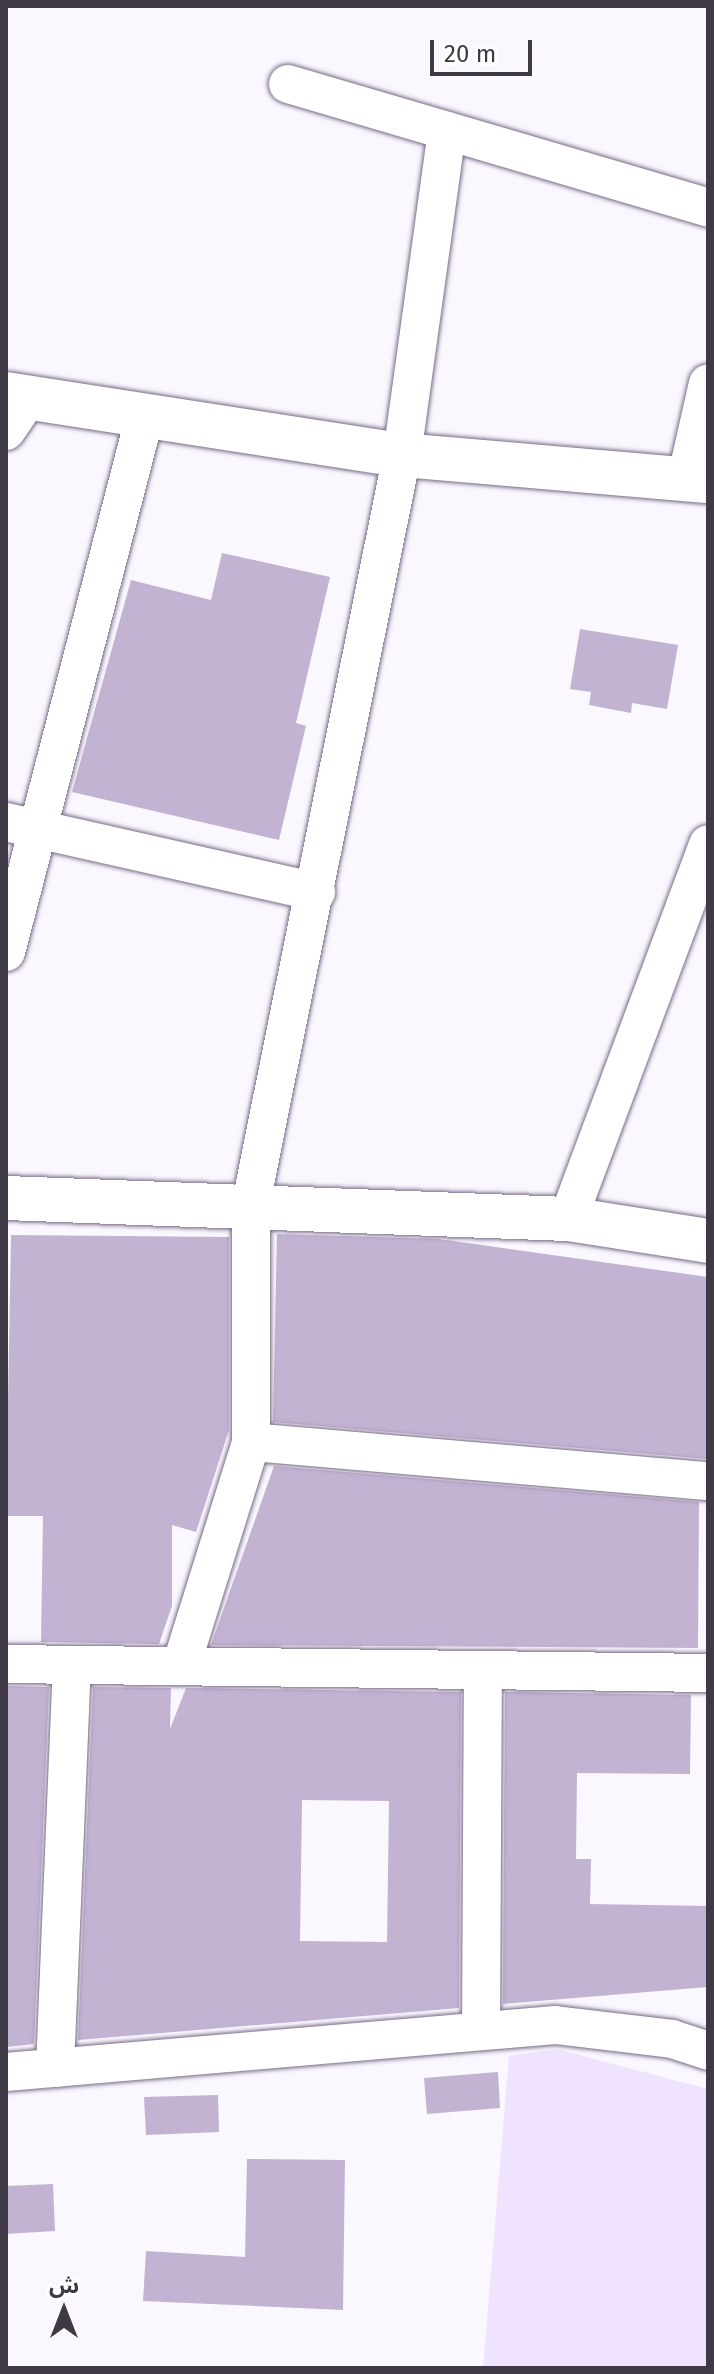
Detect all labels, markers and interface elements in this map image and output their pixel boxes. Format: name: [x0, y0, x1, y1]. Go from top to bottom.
scale bar: [434, 24, 536, 74]
text: 20 m: [444, 40, 496, 68]
north arrow: [24, 2270, 104, 2350]
text: ش: [49, 2272, 79, 2299]

